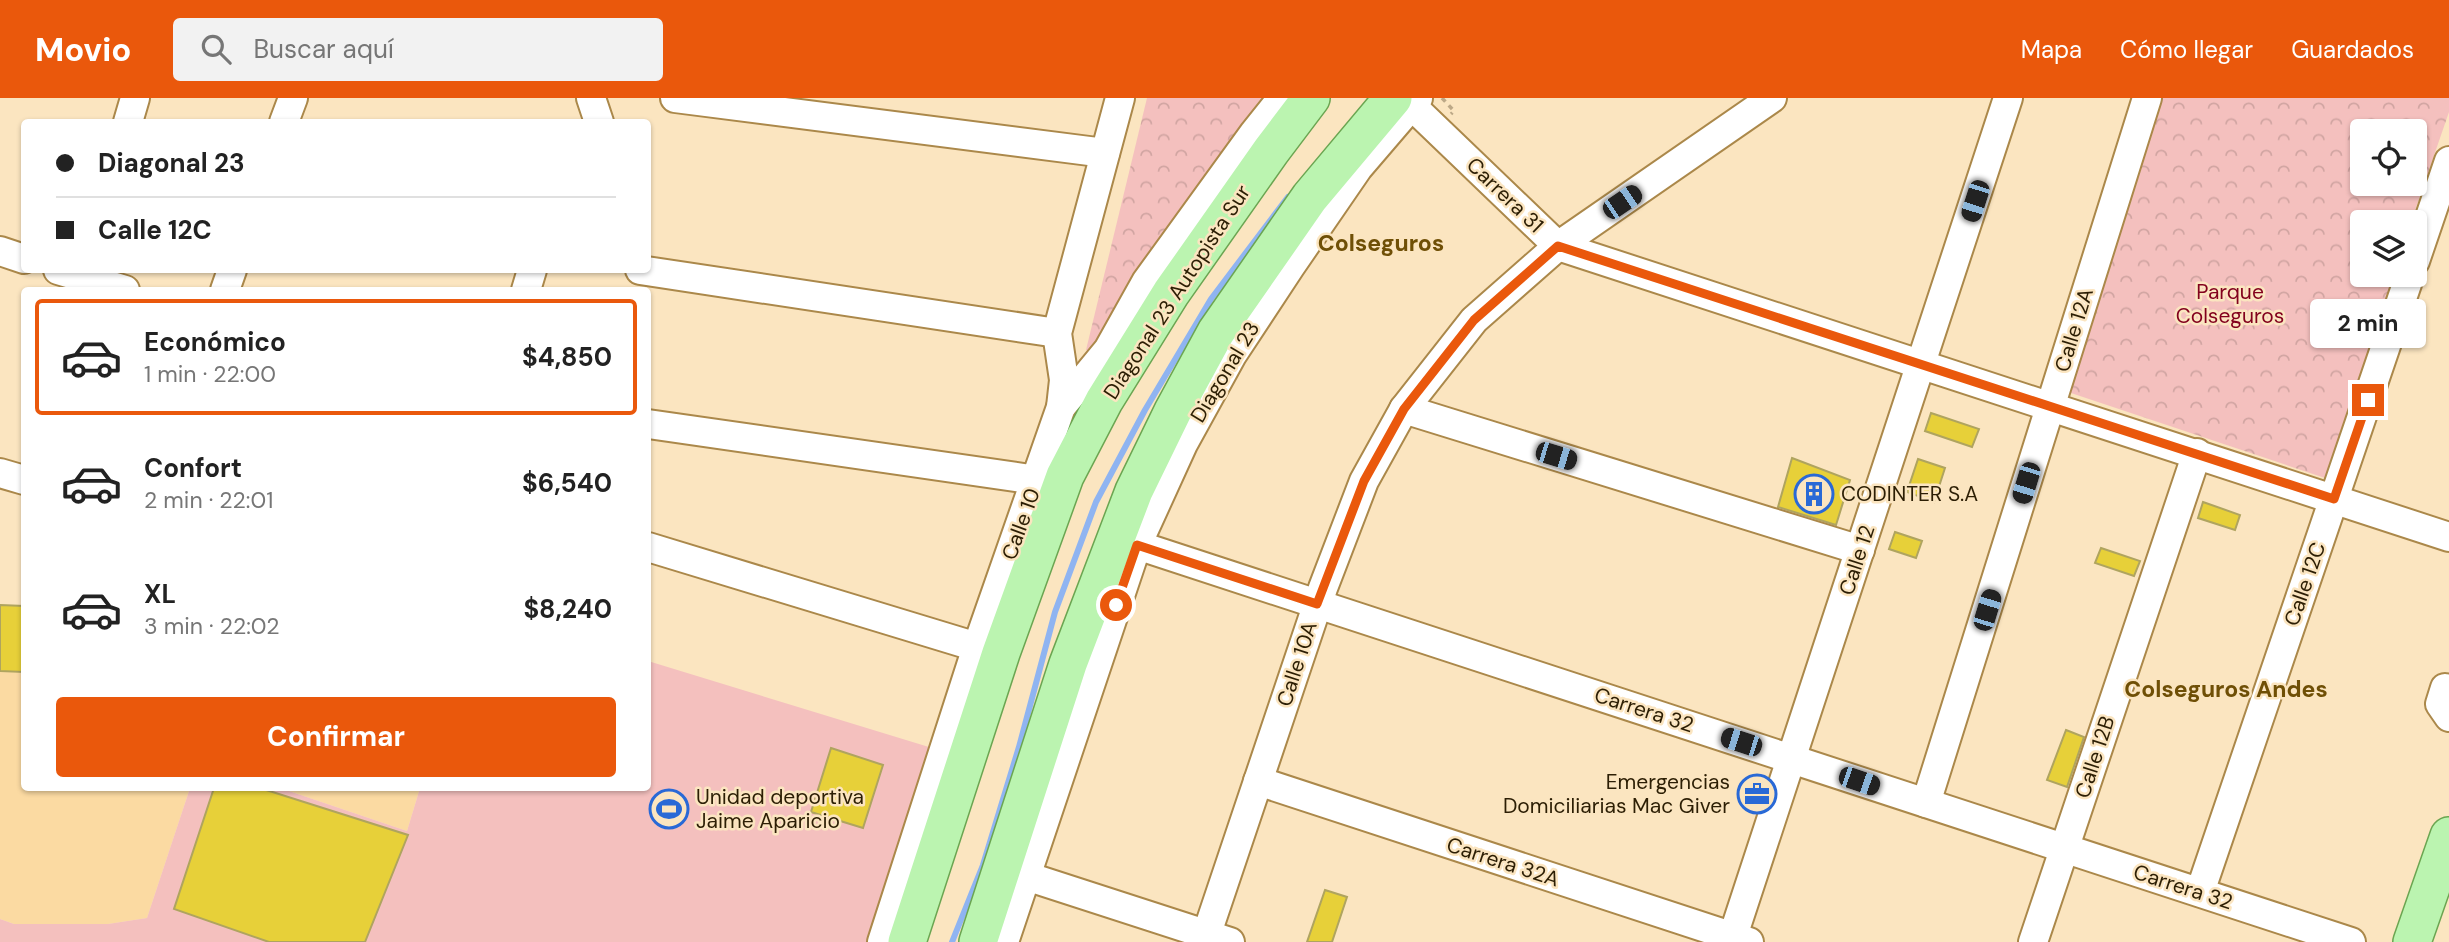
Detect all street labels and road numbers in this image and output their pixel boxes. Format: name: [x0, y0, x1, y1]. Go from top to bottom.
street label: Carrera 31: [1460, 151, 1550, 239]
street label: Diagonal 23 Autopista Sur: [1098, 180, 1256, 404]
street label: Calle 12A: [2048, 285, 2100, 375]
street label: Diagonal 23: [1185, 317, 1265, 427]
street label: Calle 10: [995, 484, 1047, 564]
street label: Calle 12: [1833, 521, 1881, 599]
street label: Calle 12C: [2278, 538, 2332, 630]
street label: Calle 10A: [1270, 618, 1324, 710]
street label: Carrera 32: [1591, 681, 1697, 739]
street label: Calle 12B: [2069, 712, 2121, 802]
street label: Carrera 32A: [1443, 831, 1563, 893]
street label: Carrera 32: [2130, 858, 2236, 916]

